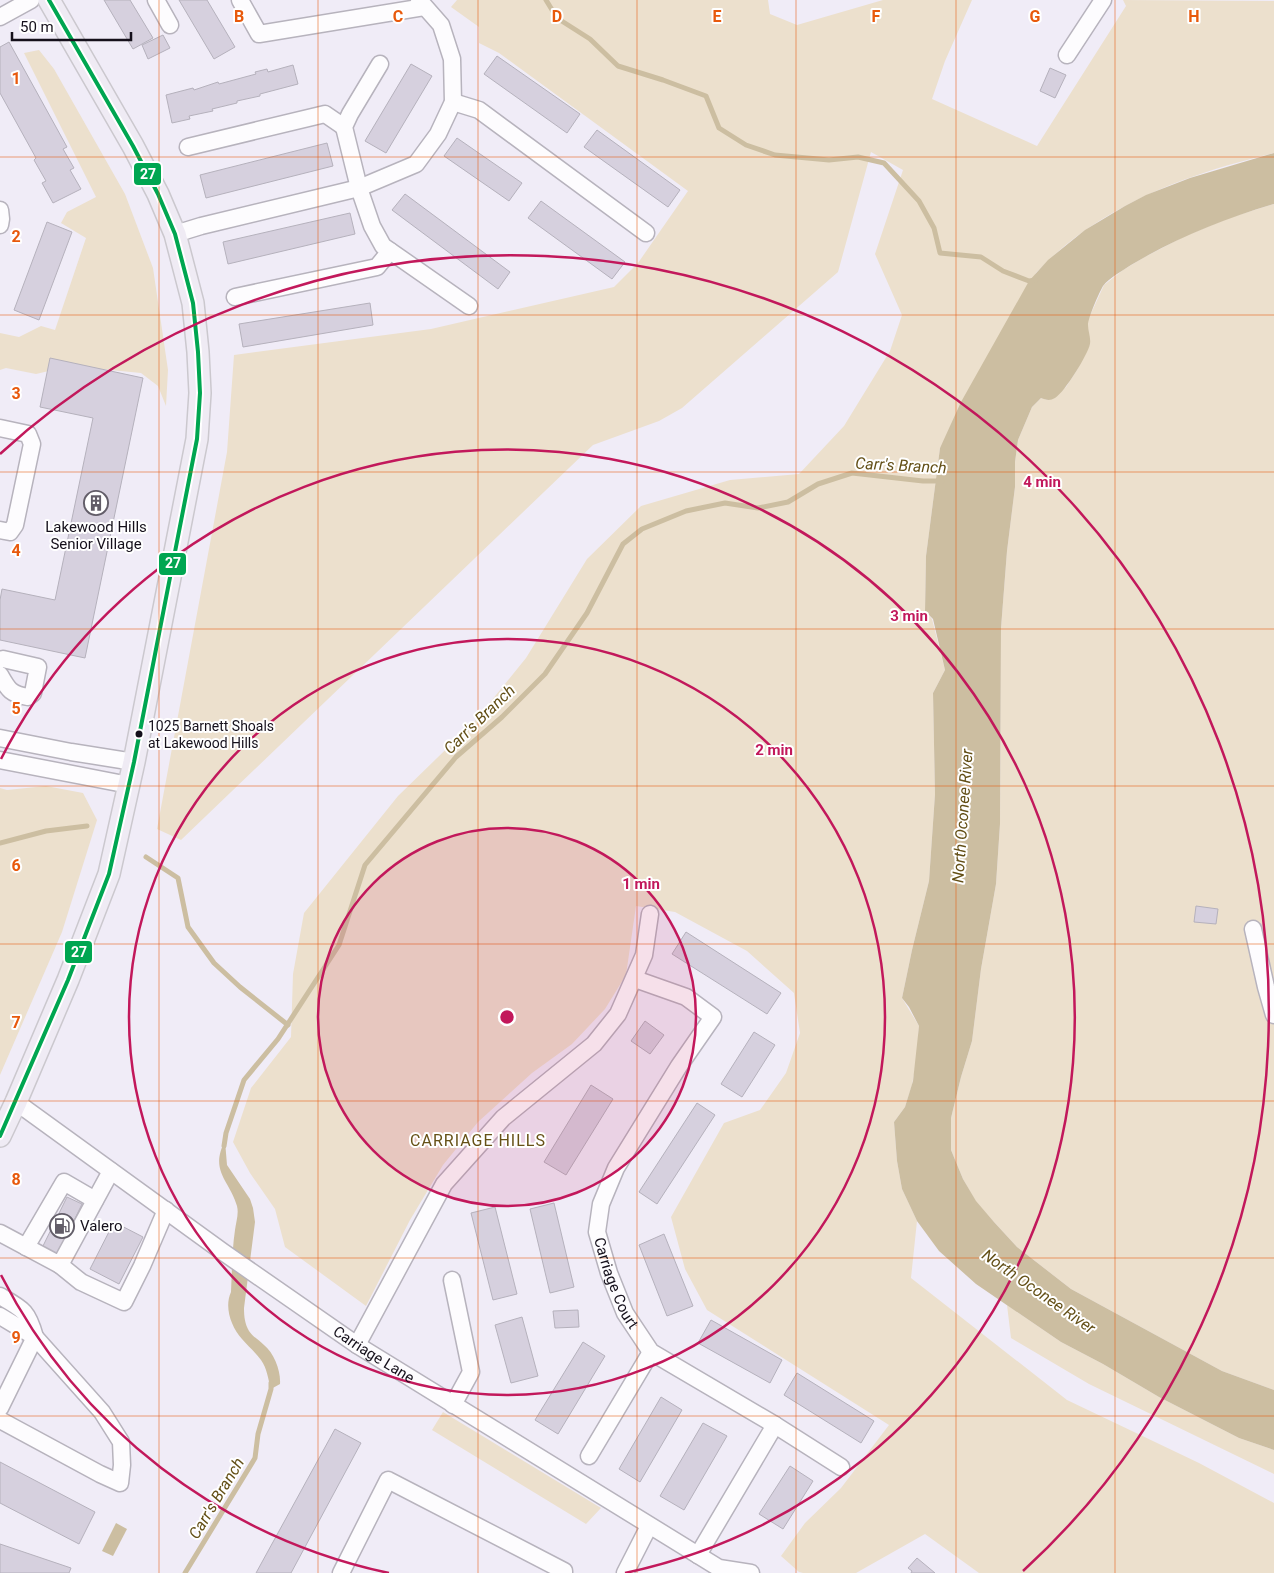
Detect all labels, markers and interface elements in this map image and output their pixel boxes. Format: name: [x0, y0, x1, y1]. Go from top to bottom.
text: B: [234, 7, 244, 26]
text: C: [393, 7, 403, 26]
text: D: [552, 7, 562, 26]
text: E: [713, 7, 722, 26]
text: F: [872, 7, 881, 26]
text: G: [1030, 7, 1041, 26]
text: H: [1188, 7, 1200, 26]
scale bar: [12, 10, 131, 42]
text: 50 m: [20, 18, 54, 36]
text: 1: [11, 69, 21, 88]
line badge: 27: [133, 162, 162, 186]
text: 27: [140, 166, 156, 182]
text: 2: [11, 227, 21, 246]
text: 3: [11, 384, 21, 403]
water label: Carr's Branch: [855, 454, 947, 477]
text: 4 min: [1023, 473, 1061, 491]
building icon: Lakewood Hills Senior Village: [83, 490, 109, 516]
place label: Lakewood Hills Senior Village: [45, 518, 147, 553]
text: 4: [11, 541, 21, 560]
line badge: 27: [158, 552, 187, 576]
text: 27: [165, 555, 181, 571]
text: 3 min: [890, 607, 928, 625]
water label: Carr's Branch: [440, 681, 519, 758]
text: 5: [11, 699, 21, 718]
place label: 1025 Barnett Shoals at Lakewood Hills: [148, 718, 274, 751]
marker: 1025 Barnett Shoals at Lakewood Hills: [134, 729, 144, 739]
text: 2 min: [755, 741, 793, 759]
water label: North Oconee River: [948, 748, 977, 884]
text: 6: [11, 856, 21, 875]
text: 1 min: [622, 875, 660, 893]
line badge: 27: [64, 940, 93, 964]
text: 27: [71, 944, 87, 960]
centre of rings: [498, 1008, 516, 1026]
text: 7: [11, 1013, 21, 1032]
district label: CARRIAGE HILLS: [410, 1131, 546, 1150]
text: 8: [11, 1170, 21, 1189]
fuel station icon: Valero: [49, 1213, 75, 1239]
place label: Valero: [80, 1217, 122, 1235]
street label: Carriage Court: [590, 1235, 642, 1332]
water label: North Oconee River: [978, 1245, 1100, 1338]
street label: Carriage Lane: [330, 1322, 418, 1387]
text: 9: [11, 1328, 21, 1347]
water label: Carr's Branch: [185, 1454, 248, 1542]

